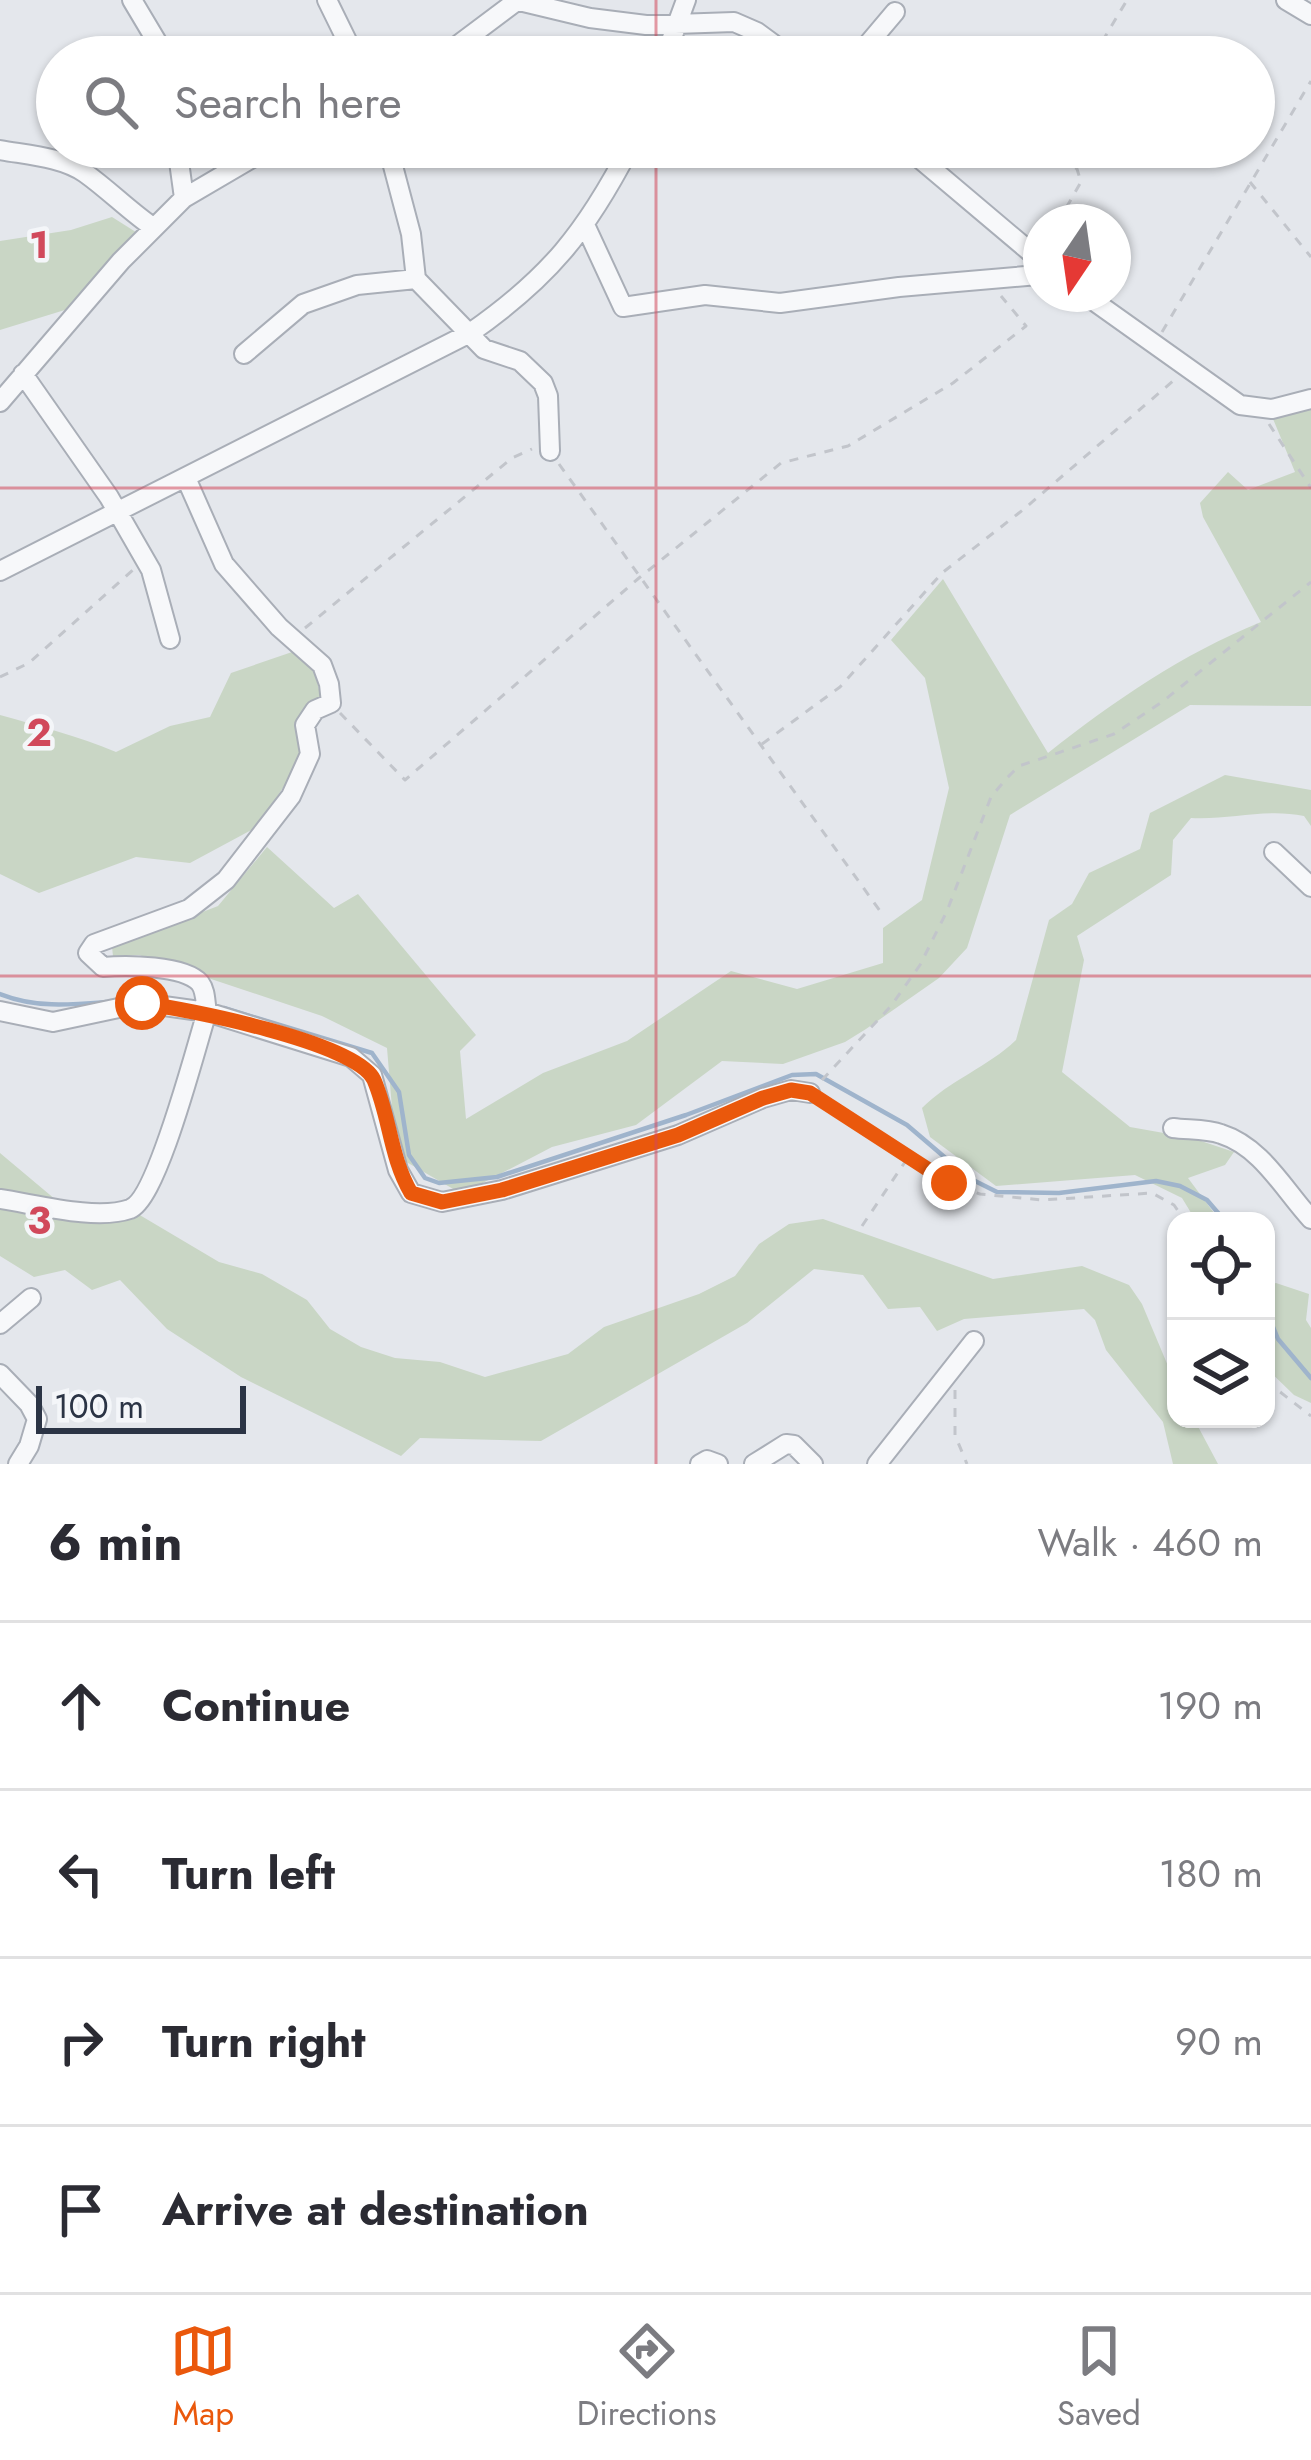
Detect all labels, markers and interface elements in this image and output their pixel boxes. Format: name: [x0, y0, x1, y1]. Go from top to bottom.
search box: [36, 36, 1275, 168]
icon: search: [78, 69, 144, 135]
text: Search here: [174, 70, 402, 135]
north arrow: [1023, 204, 1131, 312]
text: 1: [29, 216, 49, 273]
text: 2: [26, 704, 52, 761]
route start: [115, 976, 169, 1030]
route end: [922, 1156, 976, 1210]
text: 3: [27, 1192, 51, 1249]
map controls: [1167, 1212, 1275, 1428]
button: locate: [1167, 1212, 1275, 1320]
button: layers: [1167, 1320, 1275, 1428]
scale bar: [36, 1380, 246, 1433]
text: 100 m: [54, 1383, 144, 1430]
text: 6 min: [48, 1505, 183, 1579]
text: Walk · 460 m: [1038, 1514, 1263, 1571]
icon: ahead: [48, 1673, 114, 1739]
text: Continue: [162, 1673, 350, 1738]
text: 190 m: [1157, 1677, 1263, 1734]
icon: left: [48, 1841, 114, 1907]
text: Turn left: [162, 1841, 335, 1906]
text: 180 m: [1159, 1845, 1263, 1902]
icon: right: [48, 2009, 114, 2075]
text: Turn right: [162, 2009, 366, 2074]
text: 90 m: [1175, 2013, 1263, 2070]
icon: arrive: [48, 2177, 114, 2243]
text: Arrive at destination: [162, 2177, 589, 2242]
tab: Map: [170, 2318, 236, 2437]
tab: Directions: [577, 2318, 717, 2437]
tab: Saved: [1057, 2318, 1141, 2437]

